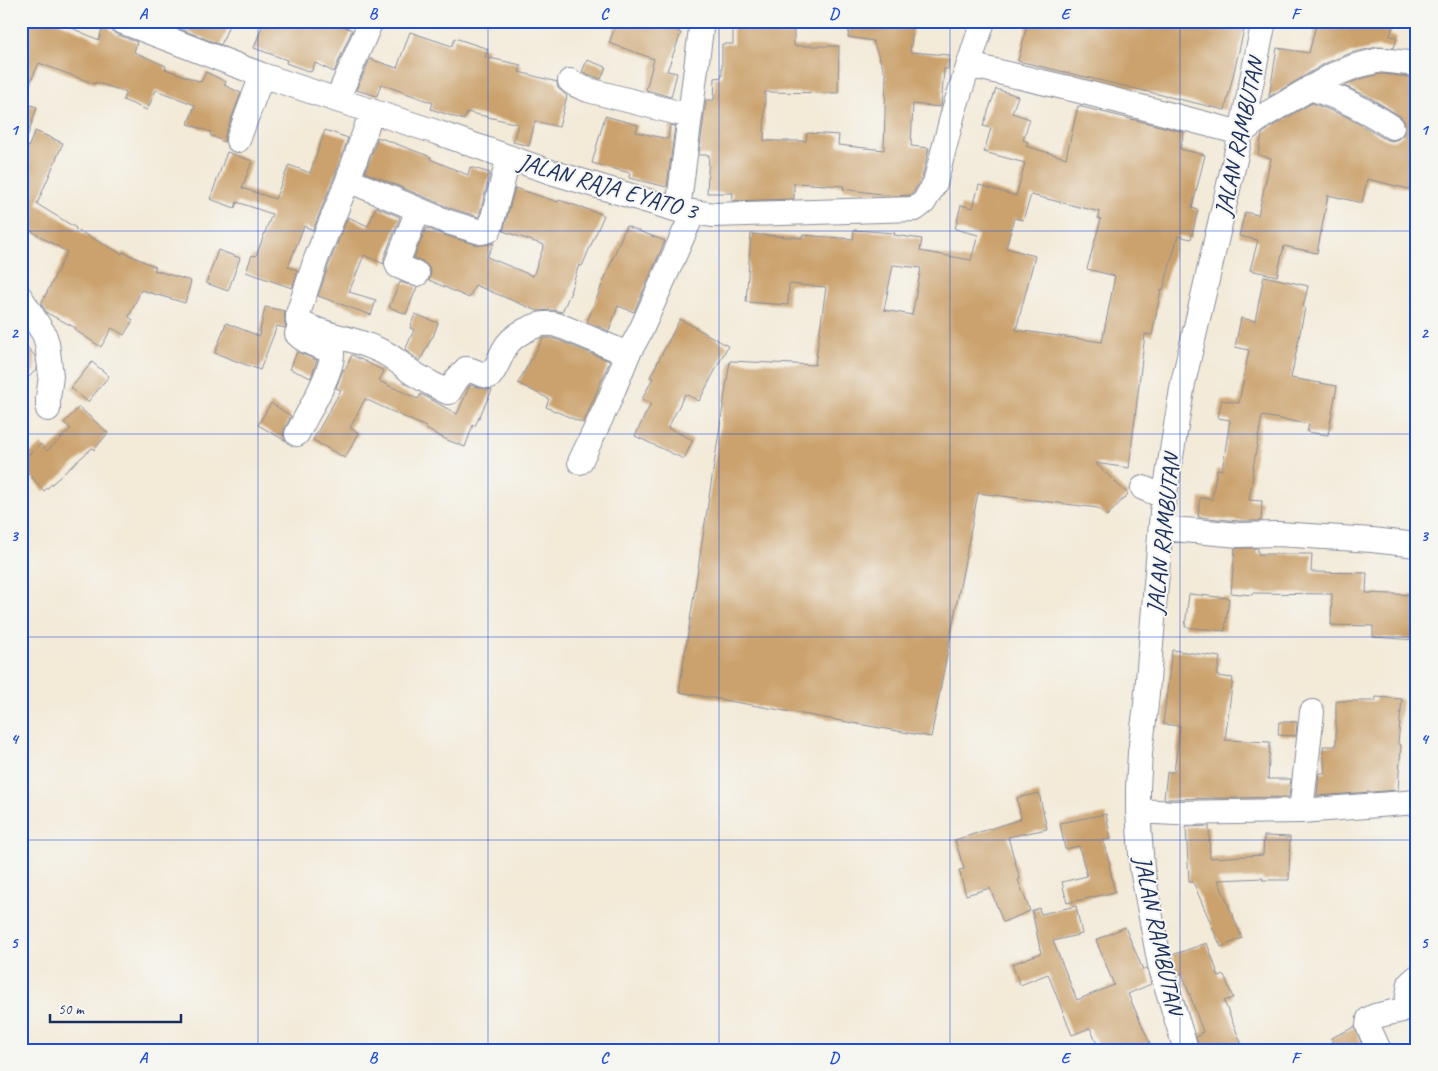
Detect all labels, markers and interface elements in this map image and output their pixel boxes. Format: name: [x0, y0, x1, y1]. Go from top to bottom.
text: A: [139, 4, 149, 24]
text: B: [369, 4, 379, 24]
text: C: [600, 4, 610, 24]
text: D: [829, 4, 840, 24]
text: E: [1061, 4, 1072, 24]
text: F: [1291, 4, 1302, 24]
street label: JALAN RAMBUTAN: [1207, 52, 1271, 220]
text: 1: [10, 120, 19, 140]
text: 1: [1420, 120, 1429, 140]
street label: JALAN RAJA EYATO 3: [514, 146, 703, 226]
text: 2: [10, 323, 19, 343]
text: 2: [1420, 323, 1429, 343]
street label: JALAN RAMBUTAN: [1140, 449, 1187, 616]
text: 3: [10, 526, 19, 546]
text: 3: [1420, 526, 1429, 546]
text: 4: [10, 729, 19, 749]
text: 4: [1420, 729, 1429, 749]
street label: JALAN RAMBUTAN: [1127, 852, 1191, 1020]
text: 5: [11, 933, 20, 953]
text: 5: [1421, 933, 1430, 953]
scale bar: [50, 991, 181, 1023]
text: 50 m: [58, 1000, 85, 1019]
text: A: [139, 1048, 149, 1068]
text: B: [369, 1048, 379, 1068]
text: C: [600, 1048, 610, 1068]
text: D: [829, 1048, 840, 1068]
text: E: [1061, 1048, 1072, 1068]
text: F: [1291, 1048, 1302, 1068]

